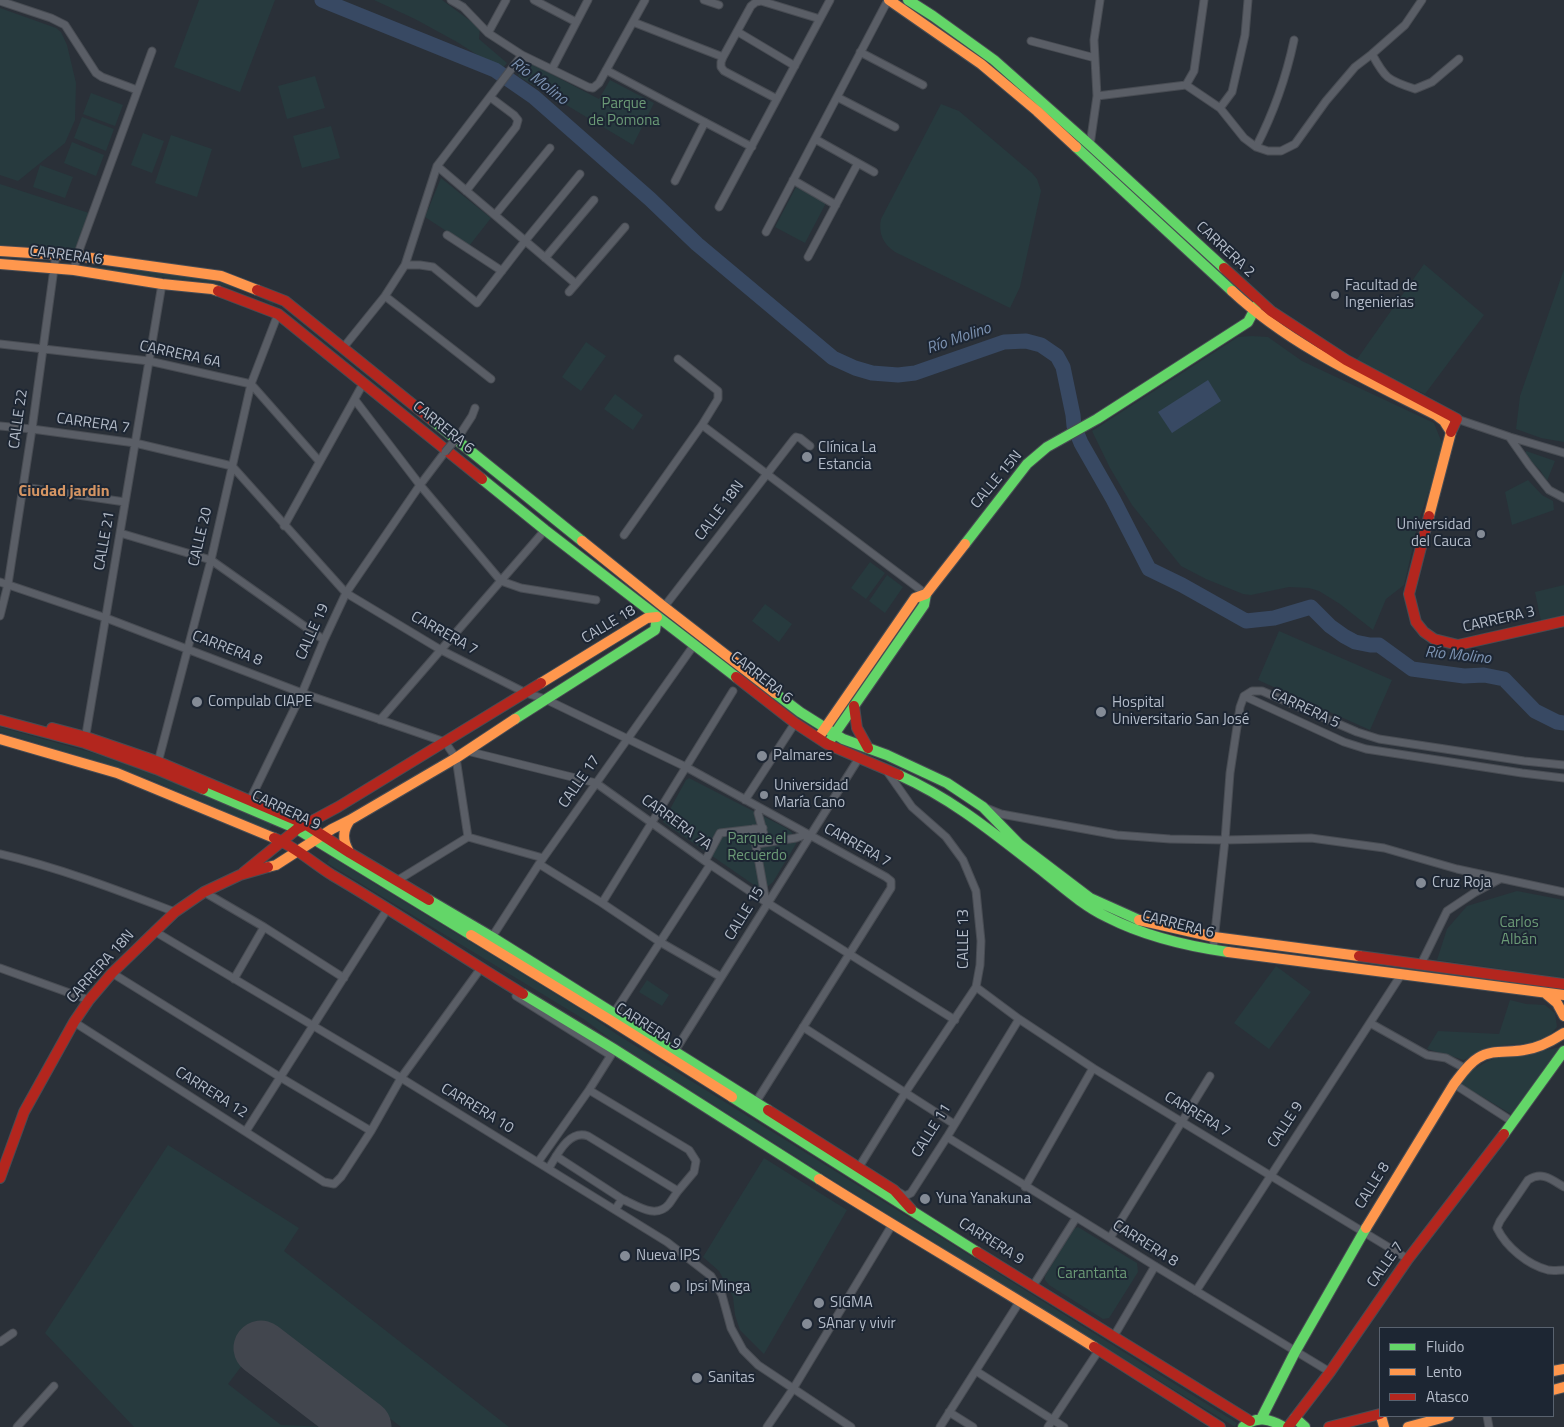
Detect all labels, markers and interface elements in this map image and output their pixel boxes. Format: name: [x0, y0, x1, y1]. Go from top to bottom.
water label: Río Molino: [507, 54, 571, 110]
park label: Parque de Pomona: [588, 95, 660, 130]
street label: CARRERA 2: [1192, 218, 1258, 282]
street label: CARRERA 6: [28, 243, 104, 269]
place label: Facultad de Ingenierias: [1345, 277, 1417, 312]
marker: Facultad de Ingenierias: [1329, 289, 1341, 301]
water label: Río Molino: [924, 319, 994, 359]
street label: CARRERA 6A: [138, 338, 222, 372]
street label: CALLE 22: [6, 388, 32, 450]
street label: CARRERA 6: [409, 398, 477, 458]
street label: CARRERA 7: [55, 410, 131, 438]
place label: Clínica La Estancia: [818, 439, 876, 474]
street label: CALLE 15N: [968, 447, 1026, 513]
marker: Clínica La Estancia: [800, 450, 814, 464]
street label: CALLE 18N: [692, 478, 748, 544]
district label: Ciudad jardin: [19, 482, 109, 502]
street label: CALLE 20: [185, 506, 217, 568]
street label: CALLE 21: [91, 510, 119, 572]
place label: Universidad del Cauca: [1397, 516, 1471, 551]
marker: Universidad del Cauca: [1475, 528, 1487, 540]
street label: CALLE 19: [293, 601, 333, 663]
street label: CALLE 18: [579, 602, 639, 648]
street label: CARRERA 3: [1461, 603, 1537, 637]
street label: CARRERA 7: [407, 608, 481, 660]
street label: CARRERA 8: [189, 627, 265, 671]
water label: Río Molino: [1424, 643, 1492, 669]
street label: CARRERA 6: [726, 648, 796, 708]
street label: CARRERA 5: [1268, 685, 1342, 733]
place label: Compulab CIAPE: [208, 693, 312, 711]
place label: Hospital Universitario San José: [1112, 694, 1249, 729]
marker: Compulab CIAPE: [190, 695, 204, 709]
marker: Hospital Universitario San José: [1094, 705, 1108, 719]
place label: Palmares: [773, 747, 832, 765]
marker: Palmares: [755, 749, 769, 763]
street label: CALLE 17: [555, 752, 605, 812]
place label: Universidad María Cano: [774, 777, 848, 812]
street label: CARRERA 9: [249, 787, 323, 835]
marker: Universidad María Cano: [758, 789, 770, 801]
street label: CARRERA 7A: [637, 791, 715, 855]
street label: CARRERA 7: [820, 820, 894, 872]
park label: Parque el Recuerdo: [727, 830, 787, 865]
place label: Cruz Roja: [1432, 874, 1491, 892]
marker: Cruz Roja: [1414, 876, 1428, 890]
street label: CALLE 15: [722, 884, 768, 944]
street label: CARRERA 6: [1140, 907, 1216, 943]
street label: CALLE 13: [955, 909, 973, 969]
park label: Carlos Albán: [1499, 914, 1539, 949]
street label: CARRERA 18N: [63, 927, 139, 1007]
street label: CARRERA 9: [612, 1000, 684, 1054]
street label: CARRERA 12: [171, 1064, 251, 1122]
street label: CARRERA 10: [437, 1080, 517, 1138]
street label: CARRERA 7: [1161, 1088, 1233, 1142]
street label: CALLE 9: [1264, 1099, 1308, 1151]
street label: CALLE 11: [909, 1101, 955, 1161]
street label: CALLE 8: [1352, 1159, 1394, 1213]
place label: Yuna Yanakuna: [936, 1190, 1031, 1208]
marker: Yuna Yanakuna: [918, 1192, 932, 1206]
street label: CARRERA 9: [955, 1215, 1027, 1269]
street label: CARRERA 8: [1109, 1217, 1181, 1271]
street label: CALLE 7: [1364, 1239, 1408, 1291]
place label: Nueva IPS: [636, 1247, 700, 1265]
marker: Nueva IPS: [618, 1249, 632, 1263]
park label: Carantanta: [1057, 1265, 1127, 1283]
place label: Ipsi Minga: [686, 1278, 750, 1296]
marker: Ipsi Minga: [668, 1280, 682, 1294]
place label: SIGMA: [830, 1294, 873, 1312]
marker: SIGMA: [812, 1296, 826, 1310]
place label: SAnar y vivir: [818, 1315, 896, 1333]
marker: SAnar y vivir: [800, 1317, 814, 1331]
legend: [1379, 1327, 1554, 1417]
text: Fluido: [1426, 1335, 1464, 1358]
text: Lento: [1426, 1360, 1462, 1383]
place label: Sanitas: [708, 1369, 755, 1387]
marker: Sanitas: [690, 1371, 704, 1385]
text: Atasco: [1426, 1385, 1469, 1408]

